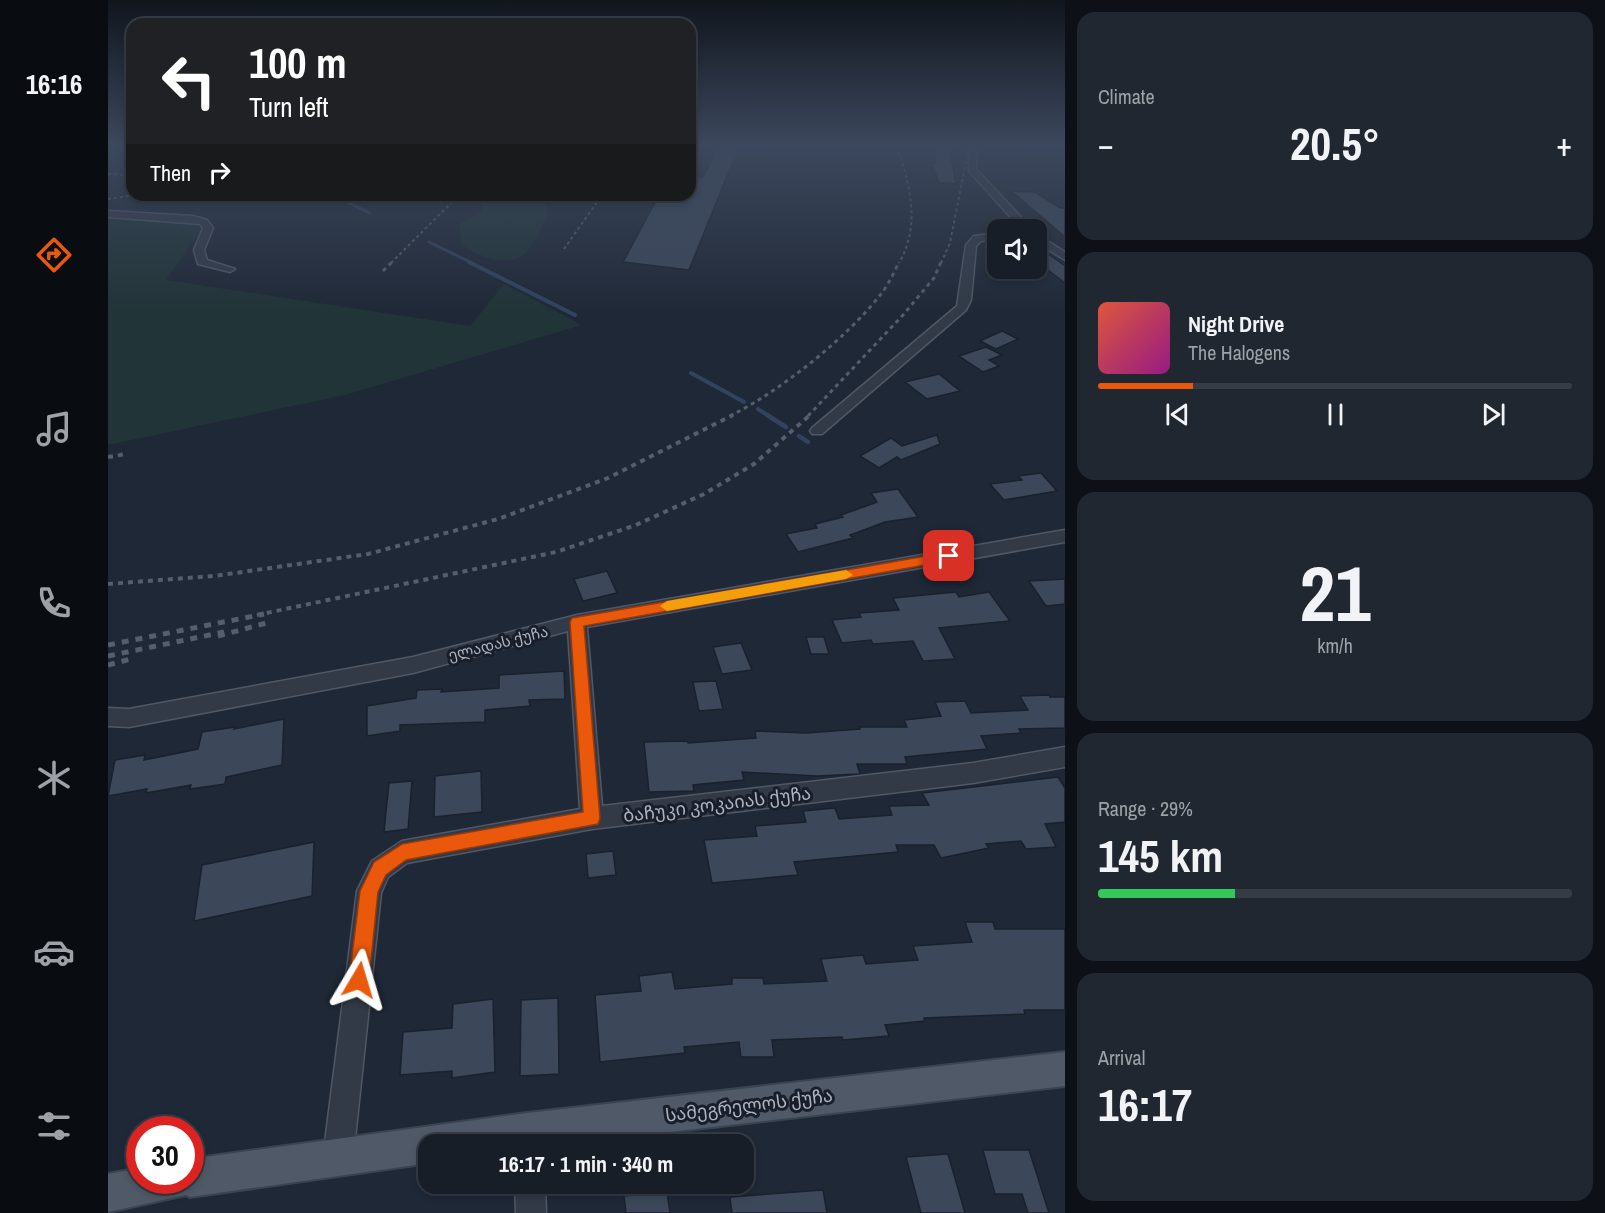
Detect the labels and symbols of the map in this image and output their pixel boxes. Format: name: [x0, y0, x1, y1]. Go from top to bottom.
pin: [923, 530, 974, 581]
street label: ელადას ქუჩა: [446, 620, 550, 666]
street label: ბაჩუკი კოკაიას ქუჩა: [622, 780, 812, 828]
position arrow: [327, 948, 391, 1012]
street label: სამეგრელოს ქუჩა: [664, 1082, 834, 1128]
speed limit sign: 30: [126, 1116, 204, 1194]

